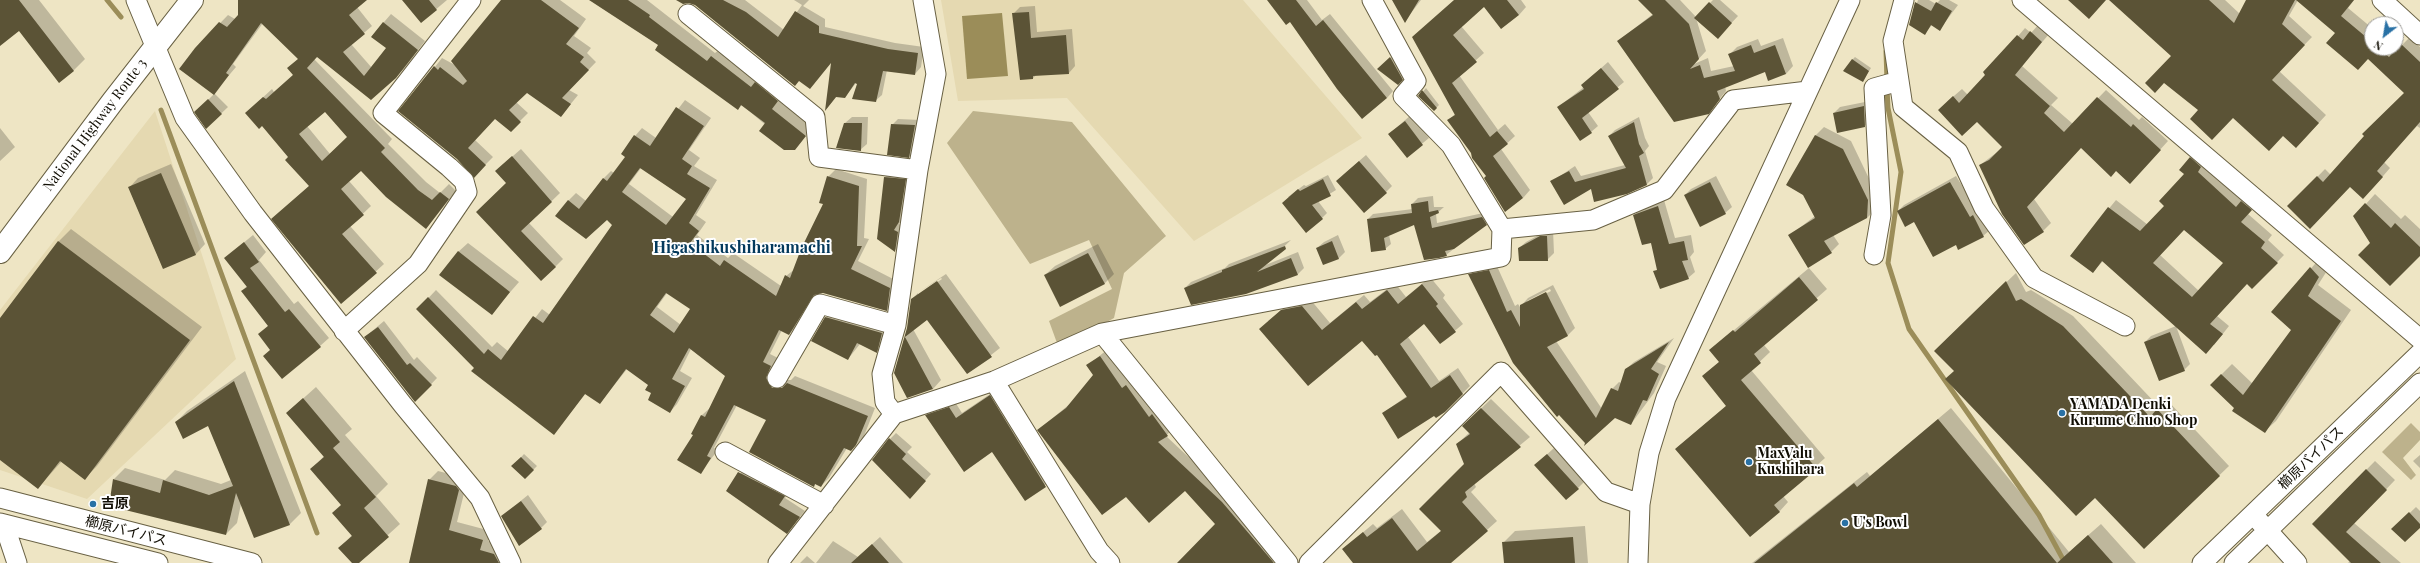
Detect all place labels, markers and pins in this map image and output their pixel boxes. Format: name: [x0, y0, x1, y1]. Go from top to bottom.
place label: YAMADA Denki Kurume Chuo Shop: [2070, 397, 2197, 430]
marker: YAMADA Denki Kurume Chuo Shop: [2057, 408, 2067, 418]
place label: MaxValu Kushihara: [1757, 446, 1824, 478]
marker: MaxValu Kushihara: [1744, 457, 1754, 467]
place label: 吉原: [101, 496, 129, 512]
marker: 吉原: [88, 499, 98, 509]
place label: U's Bowl: [1853, 515, 1907, 531]
marker: U's Bowl: [1840, 518, 1850, 528]

